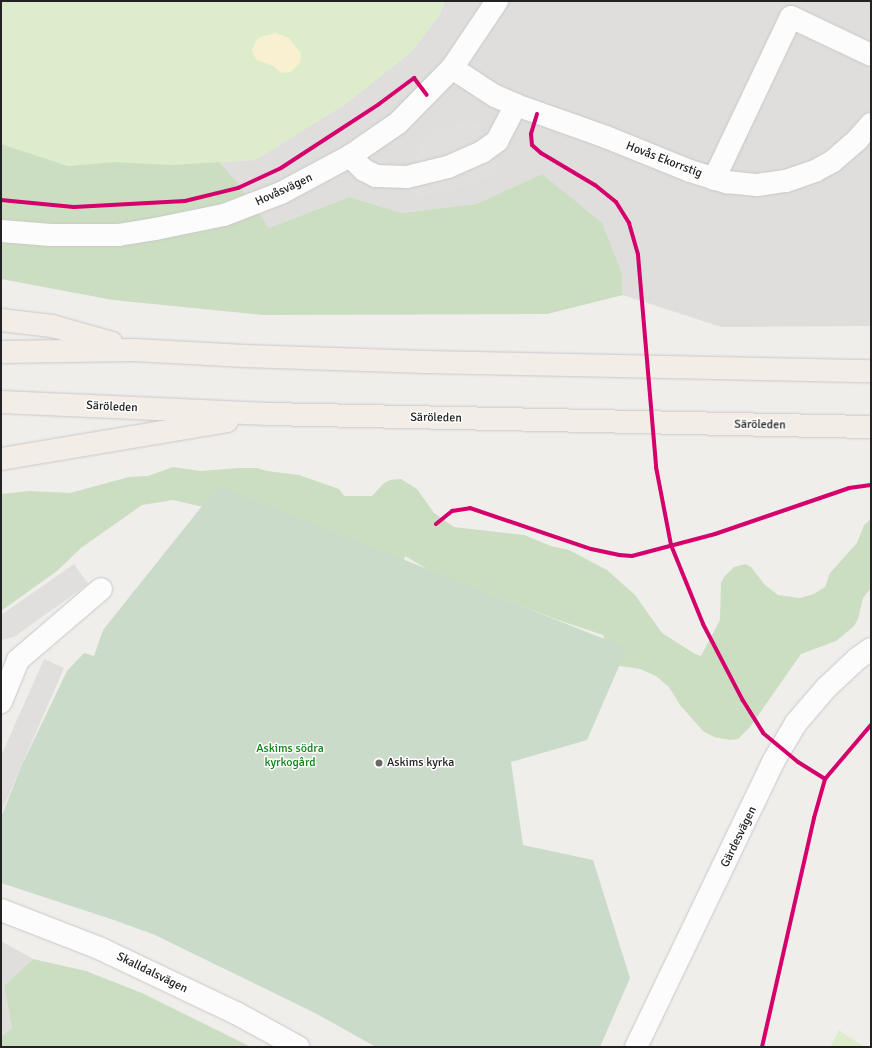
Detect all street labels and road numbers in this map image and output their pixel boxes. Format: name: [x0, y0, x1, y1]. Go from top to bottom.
street label: Hovås Ekorrstig: [624, 139, 704, 181]
street label: Hovåsvägen: [253, 171, 315, 209]
street label: Säröleden: [86, 398, 138, 416]
street label: Säröleden: [410, 410, 462, 426]
street label: Säröleden: [734, 417, 786, 433]
street label: Gärdesvägen: [718, 804, 760, 870]
street label: Skalldalsvägen: [114, 950, 190, 996]

